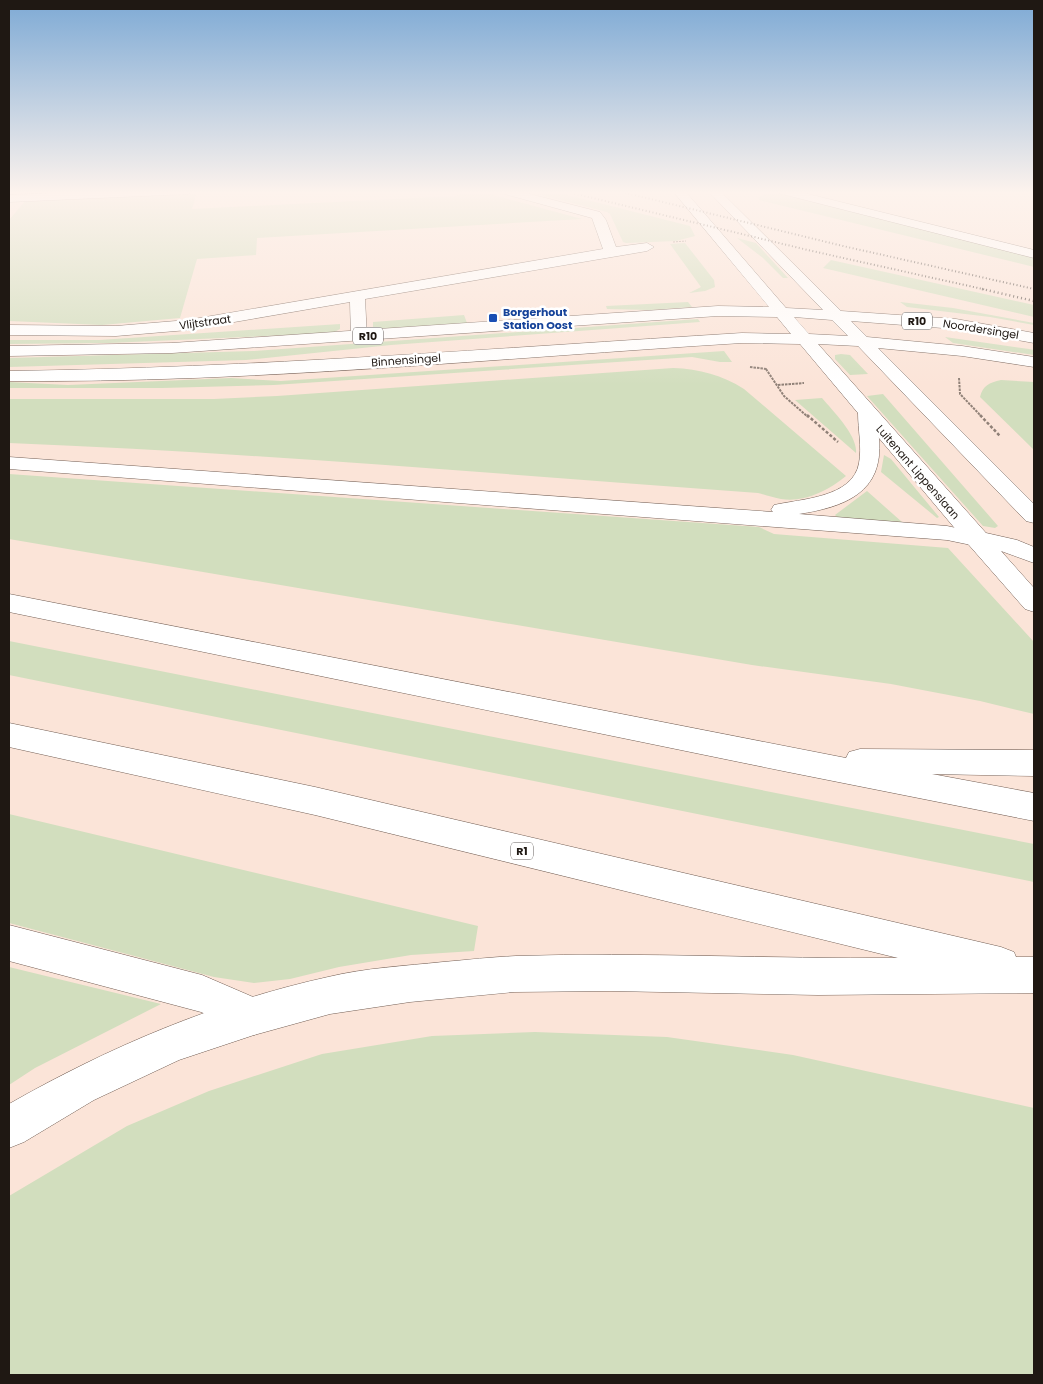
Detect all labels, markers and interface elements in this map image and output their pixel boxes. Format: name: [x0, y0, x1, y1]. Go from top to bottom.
place label: Borgerhout Station Oost: [503, 304, 573, 333]
street label: Vlijtstraat: [178, 310, 232, 334]
marker: Borgerhout Station Oost: [487, 312, 499, 324]
road number: R10: [902, 312, 932, 330]
street label: Noordersingel: [942, 315, 1020, 343]
road number: R10: [353, 328, 383, 344]
street label: Binnensingel: [371, 350, 441, 370]
street label: Luitenant Lippenslaan: [872, 421, 964, 523]
road number: R1: [511, 842, 533, 859]

